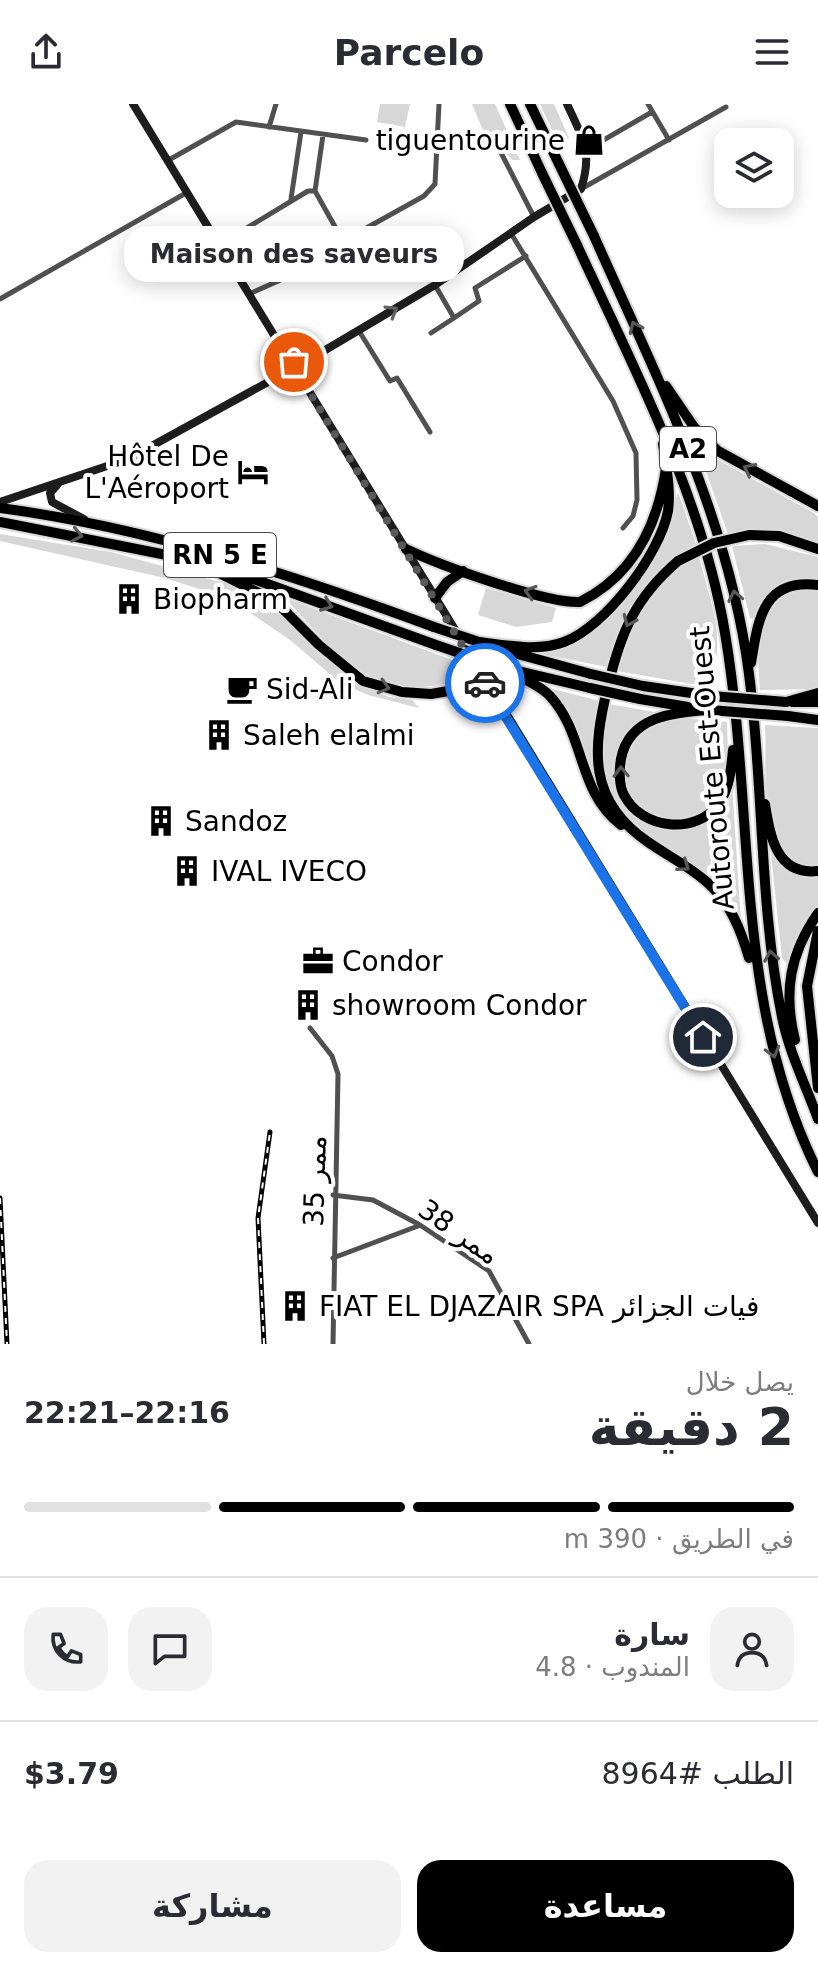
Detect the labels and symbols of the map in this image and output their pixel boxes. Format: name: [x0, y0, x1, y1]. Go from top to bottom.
shop icon: tiguentourine: [572, 123, 606, 157]
place label: tiguentourine: [376, 124, 565, 157]
callout: Maison des saveurs: [124, 226, 464, 282]
one-way arrow: [383, 305, 398, 321]
one-way arrow: [628, 320, 644, 335]
pin: [260, 328, 328, 396]
road number: A2: [660, 427, 716, 471]
place label: Hôtel De L'Aéroport: [84, 440, 229, 505]
hotel icon: Hôtel De L'Aéroport: [236, 455, 270, 489]
one-way arrow: [743, 464, 758, 479]
one-way arrow: [70, 526, 83, 543]
road number: RN 5 E: [164, 533, 276, 577]
building icon: Biopharm: [112, 582, 146, 616]
place label: Biopharm: [153, 583, 288, 616]
one-way arrow: [524, 585, 537, 601]
one-way arrow: [727, 589, 744, 603]
one-way arrow: [319, 595, 333, 612]
one-way arrow: [622, 612, 638, 627]
street label: Autoroute Est-Ouest: [683, 625, 741, 911]
courier: [445, 643, 525, 723]
cafe icon: Sid-Ali: [225, 672, 259, 706]
place label: Sid-Ali: [266, 673, 354, 706]
one-way arrow: [377, 678, 391, 694]
building icon: Saleh elalmi: [202, 718, 236, 752]
place label: Saleh elalmi: [243, 719, 415, 752]
one-way arrow: [613, 765, 630, 778]
building icon: Sandoz: [144, 804, 178, 838]
place label: Sandoz: [185, 805, 287, 838]
building icon: IVAL IVECO: [170, 854, 204, 888]
place label: IVAL IVECO: [211, 855, 367, 888]
one-way arrow: [676, 856, 690, 871]
office icon: Condor: [301, 944, 335, 978]
place label: Condor: [342, 945, 443, 978]
one-way arrow: [763, 949, 780, 963]
building icon: showroom Condor: [291, 988, 325, 1022]
place label: showroom Condor: [332, 989, 587, 1022]
pin: [669, 1003, 737, 1071]
one-way arrow: [764, 1044, 781, 1058]
street label: ممر 35: [297, 1135, 333, 1227]
street label: ممر 38: [412, 1192, 506, 1272]
building icon: FIAT EL DJAZAIR SPA فيات الجزائر: [278, 1289, 312, 1323]
place label: FIAT EL DJAZAIR SPA فيات الجزائر: [319, 1290, 759, 1323]

